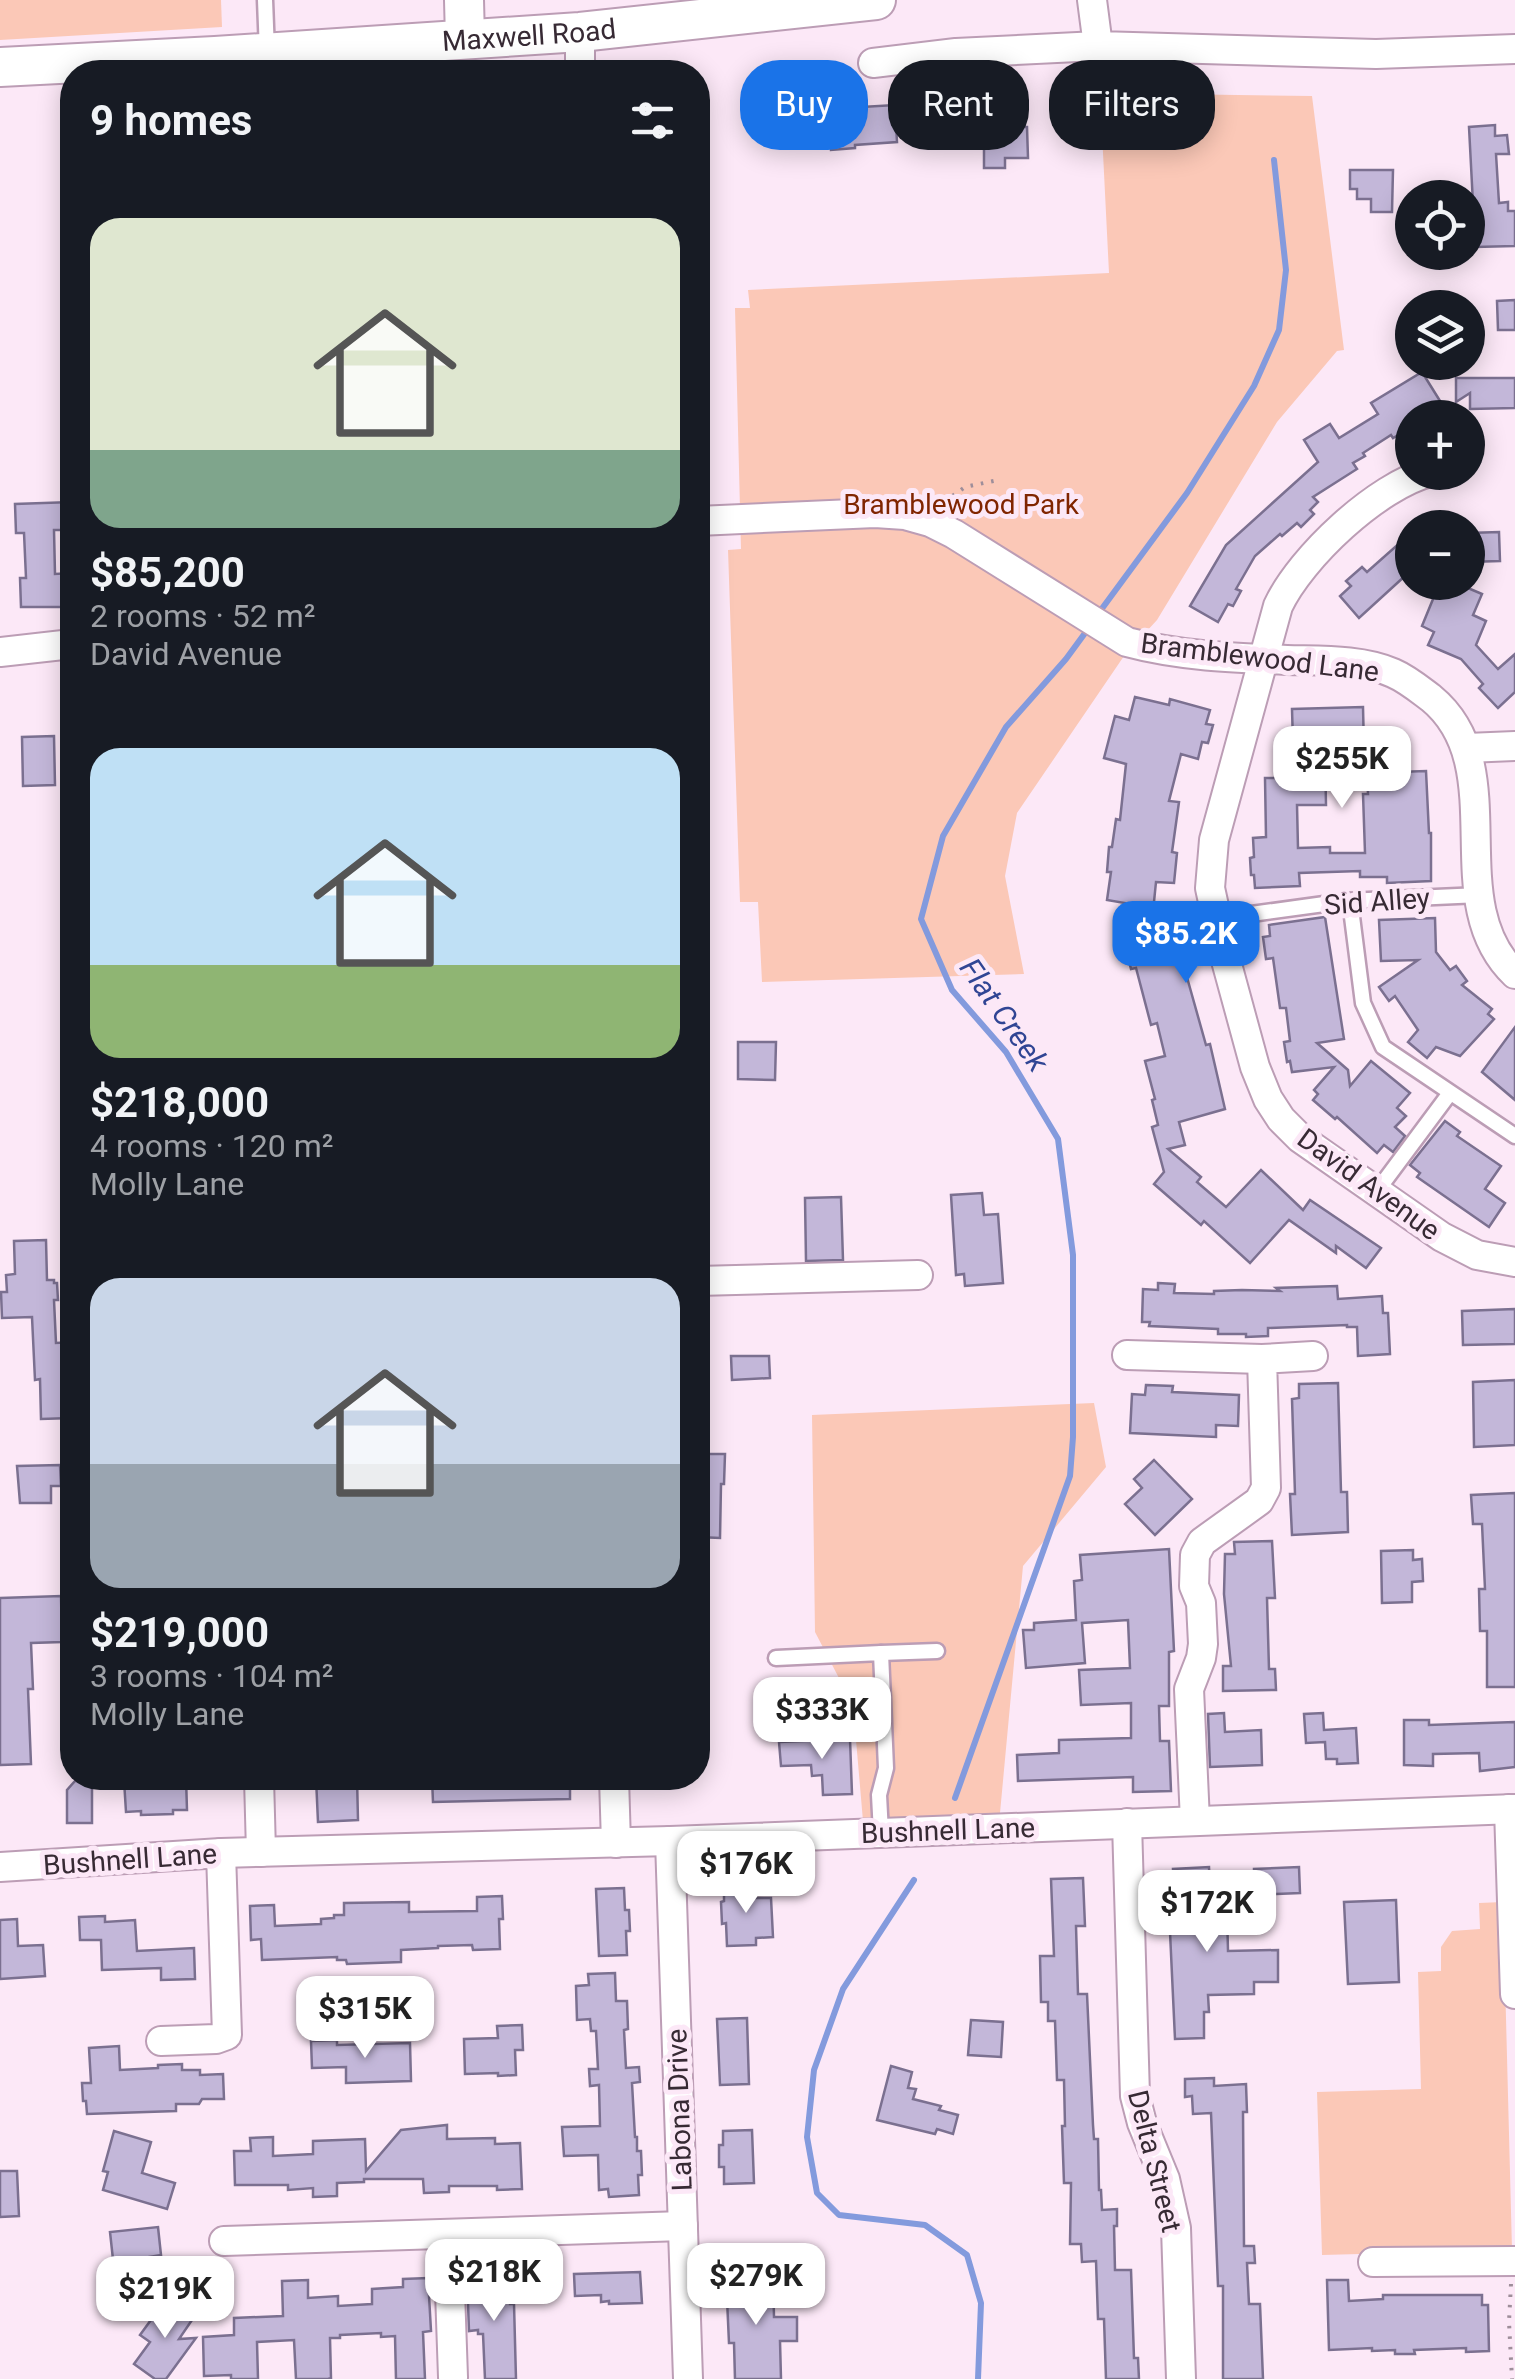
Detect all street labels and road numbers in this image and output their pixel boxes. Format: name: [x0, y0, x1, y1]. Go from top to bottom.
street label: Maxwell Road: [441, 12, 618, 58]
street label: Bramblewood Lane: [1139, 627, 1381, 688]
street label: Sid Alley: [1323, 881, 1431, 922]
street label: David Avenue: [1291, 1122, 1446, 1247]
street label: Bushnell Lane: [860, 1811, 1036, 1850]
street label: Bushnell Lane: [42, 1837, 218, 1882]
street label: Labona Drive: [660, 2028, 699, 2192]
street label: Delta Street: [1121, 2087, 1188, 2236]

